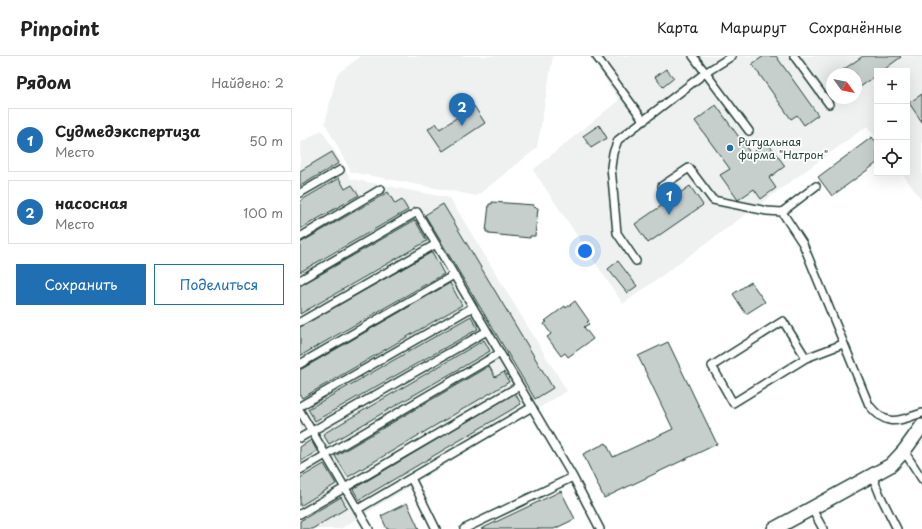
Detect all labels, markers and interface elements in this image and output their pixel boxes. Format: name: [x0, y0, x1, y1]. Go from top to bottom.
text: Pinpoint: [20, 14, 100, 42]
text: Карта: [657, 17, 698, 38]
text: Маршрут: [720, 17, 786, 38]
text: Сохранённые: [808, 17, 902, 38]
north arrow: [826, 68, 862, 104]
map controls: [874, 68, 910, 176]
button: +: [874, 68, 910, 104]
text: Рядом: [16, 69, 71, 95]
text: Найдено: 2: [211, 73, 284, 92]
pin: 2: [449, 93, 475, 126]
button: −: [874, 104, 910, 140]
text: Судмедэкспертиза: [55, 119, 200, 142]
text: 1: [27, 131, 33, 150]
text: 50 m: [249, 131, 283, 150]
place label: Ритуальная фирма "Натрон": [738, 133, 828, 163]
button: locate: [874, 140, 910, 176]
text: Место: [55, 142, 95, 161]
marker: Ритуальная фирма "Натрон": [725, 143, 735, 153]
pin: 1: [656, 182, 682, 215]
text: насосная: [55, 191, 128, 214]
text: 2: [25, 203, 35, 222]
text: 100 m: [243, 203, 283, 222]
text: Место: [55, 214, 95, 233]
your location: [575, 241, 595, 261]
button: Сохранить: [16, 264, 146, 305]
button: Поделиться: [154, 264, 284, 305]

